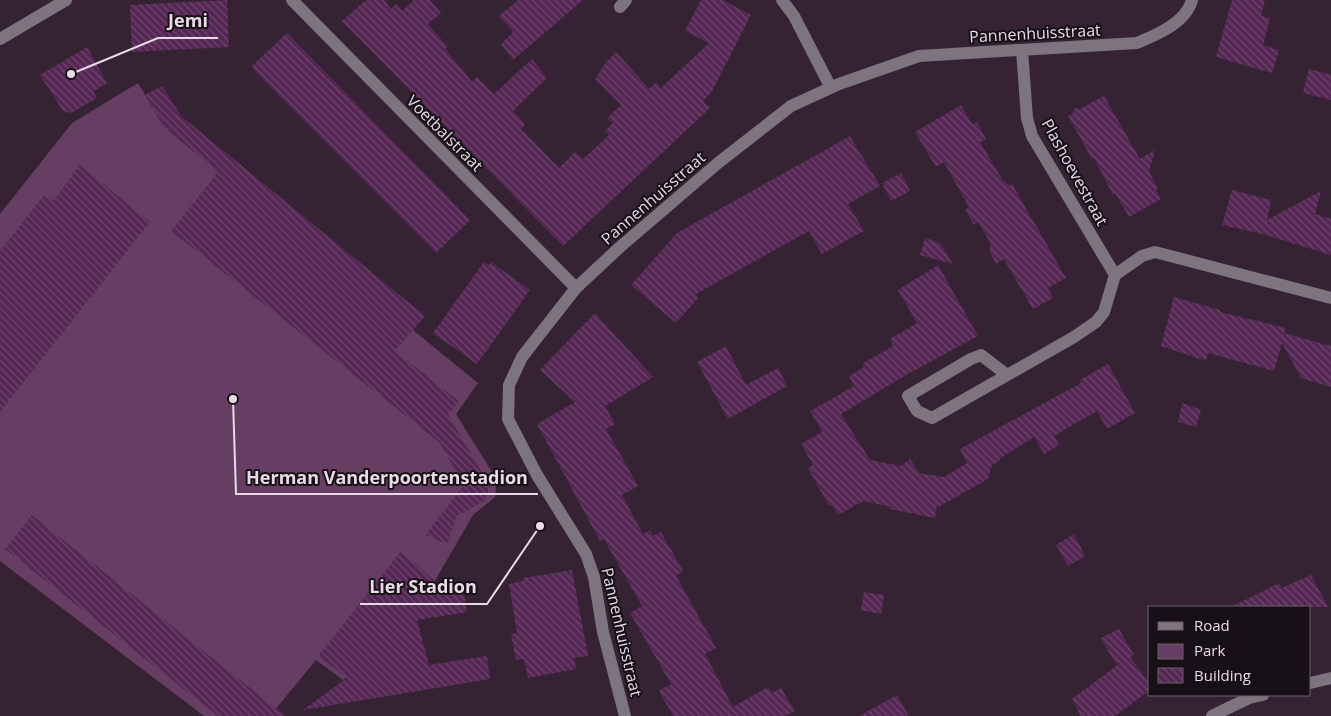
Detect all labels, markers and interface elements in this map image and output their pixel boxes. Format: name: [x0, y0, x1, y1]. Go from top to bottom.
callout: Jemi: [158, 5, 218, 38]
text: Jemi: [166, 8, 208, 32]
street label: Pannenhuisstraat: [969, 19, 1102, 47]
street label: Voetbalstraat: [402, 90, 488, 176]
street label: Plashoevestraat: [1037, 115, 1114, 230]
street label: Pannenhuisstraat: [596, 146, 710, 249]
callout: Herman Vanderpoortenstadion: [236, 461, 538, 494]
text: Herman Vanderpoortenstadion: [246, 465, 528, 489]
street label: Pannenhuisstraat: [596, 565, 648, 699]
callout: Lier Stadion: [360, 571, 487, 604]
text: Lier Stadion: [369, 574, 477, 598]
legend: [1148, 606, 1311, 696]
text: Road: [1194, 615, 1230, 635]
text: Park: [1194, 640, 1225, 660]
text: Building: [1194, 665, 1251, 685]

